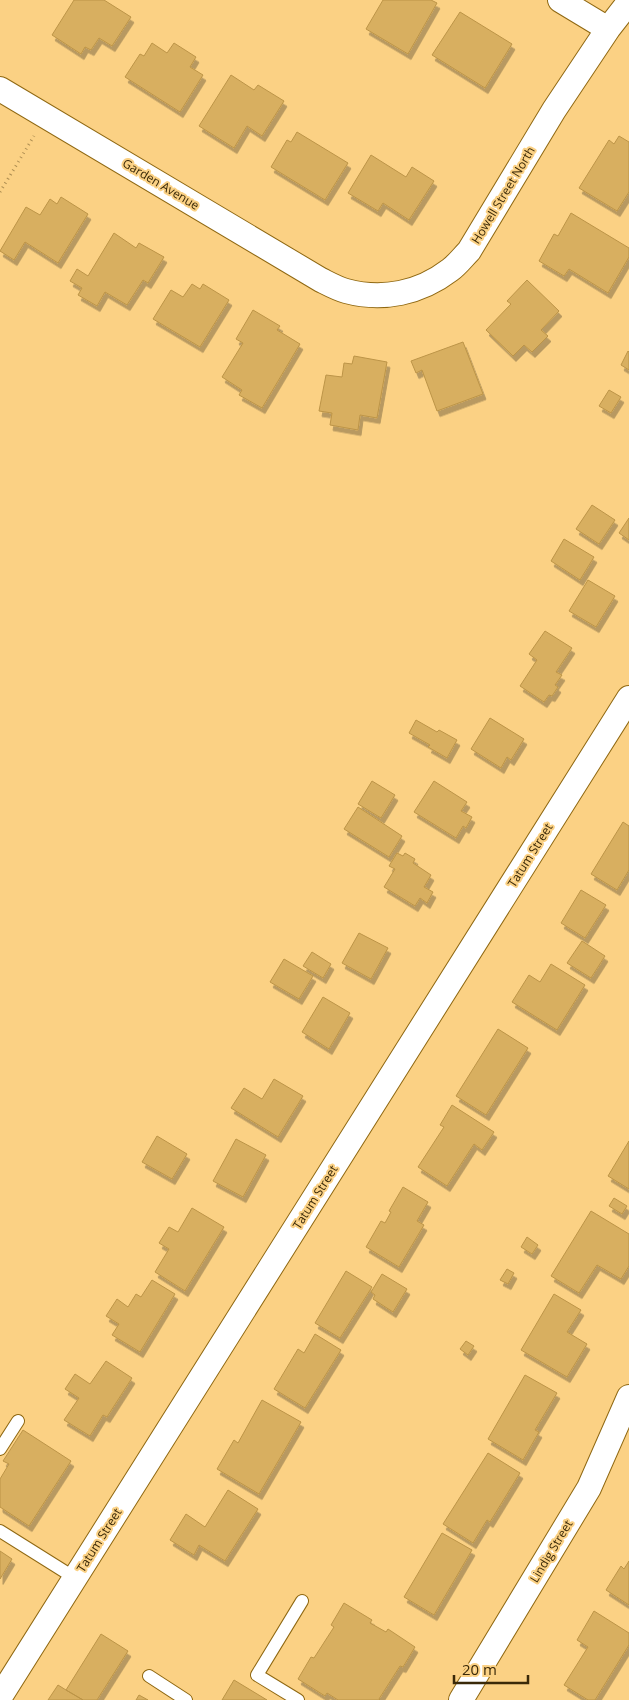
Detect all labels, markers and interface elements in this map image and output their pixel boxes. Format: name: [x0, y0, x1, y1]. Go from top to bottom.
street label: Howell Street North: [467, 143, 539, 247]
street label: Garden Avenue: [119, 154, 203, 214]
street label: Tatum Street: [504, 820, 556, 890]
street label: Tatum Street: [289, 1162, 341, 1232]
street label: Tatum Street: [73, 1505, 125, 1575]
street label: Lindig Street: [526, 1517, 576, 1585]
scale bar: [454, 1652, 528, 1684]
text: 20 m: [462, 1659, 497, 1679]

